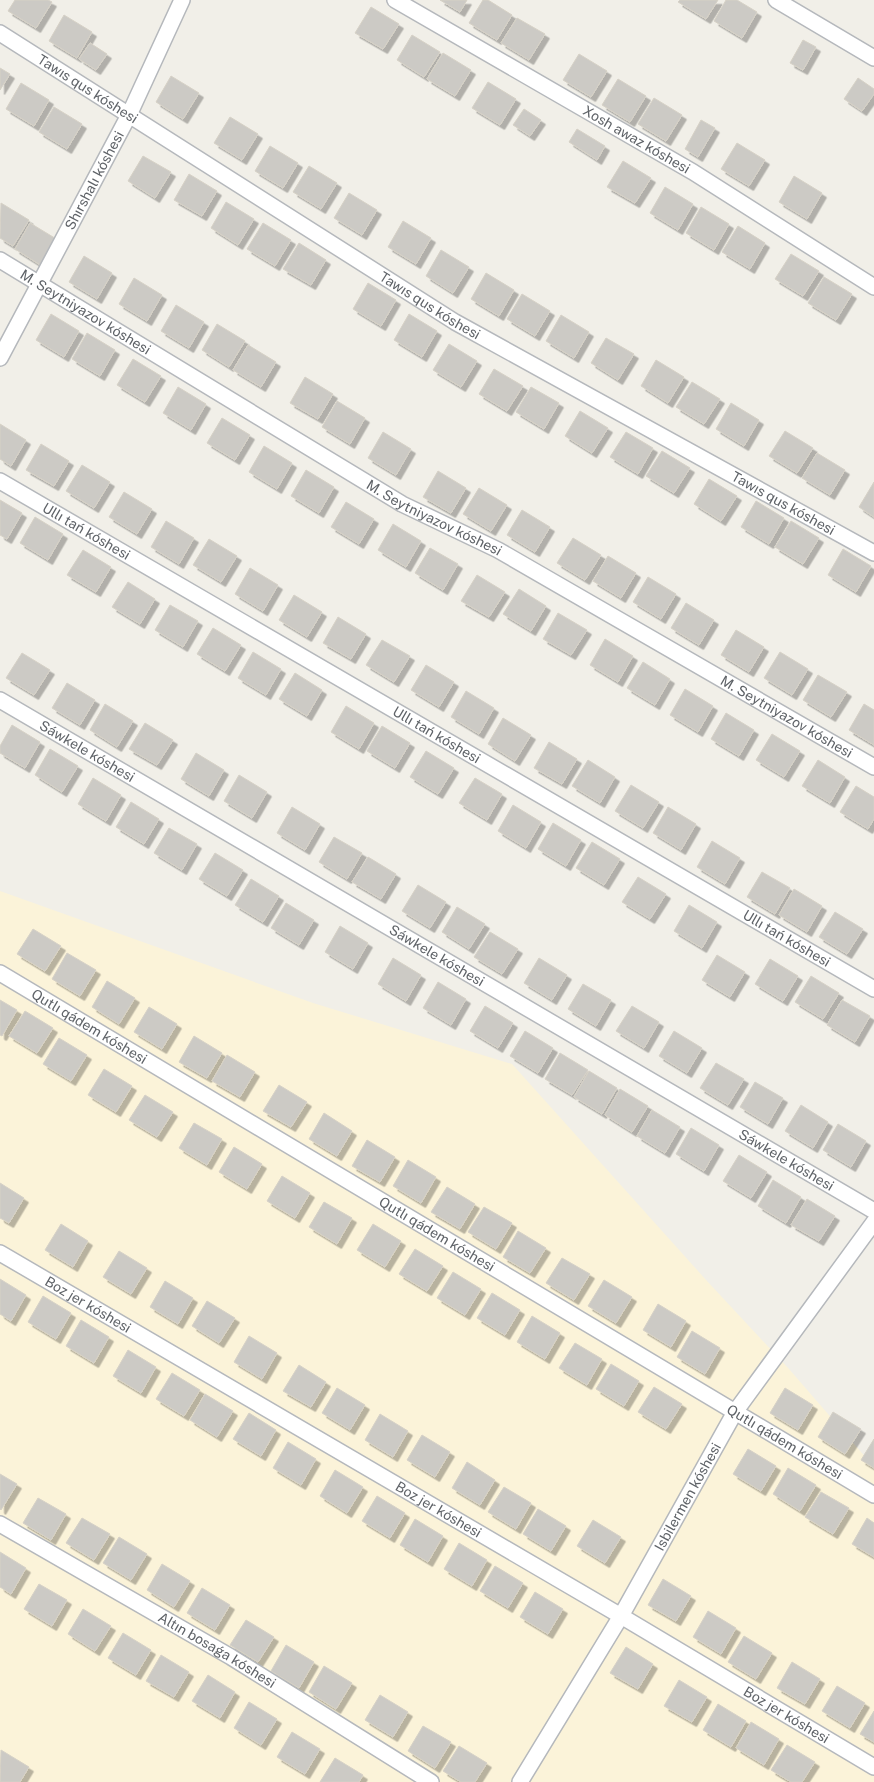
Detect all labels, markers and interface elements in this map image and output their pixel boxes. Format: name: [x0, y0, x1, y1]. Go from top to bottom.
street label: Tawıs qus kóshesi: [35, 51, 141, 126]
street label: Xosh awaz kóshesi: [580, 102, 693, 177]
street label: Shırshalı kóshesi: [62, 128, 127, 232]
street label: M. Seytniyazov kóshesi: [17, 266, 154, 358]
street label: Tawıs qus kóshesi: [377, 268, 483, 342]
street label: Tawıs qus kóshesi: [729, 468, 838, 538]
street label: M. Seytniyazov kóshesi: [364, 476, 505, 558]
street label: Ullı tań kóshesi: [40, 500, 133, 563]
street label: M. Seytniyazov kóshesi: [718, 672, 855, 761]
street label: Ullı tań kóshesi: [390, 703, 483, 766]
street label: Sáwkele kóshesi: [37, 717, 138, 785]
street label: Ullı tań kóshesi: [740, 907, 833, 970]
street label: Sáwkele kóshesi: [386, 921, 487, 989]
street label: Qutlı qádem kóshesi: [29, 986, 150, 1067]
street label: Sáwkele kóshesi: [736, 1126, 837, 1194]
street label: Qutlı qádem kóshesi: [376, 1193, 498, 1275]
street label: Boz jer kóshesi: [42, 1273, 134, 1336]
street label: Qutlı qádem kóshesi: [724, 1401, 845, 1482]
street label: Isbilermen kóshesi: [651, 1440, 724, 1553]
street label: Boz jer kóshesi: [393, 1478, 484, 1541]
street label: Altın bosaǵa kóshesi: [156, 1609, 279, 1691]
street label: Boz jer kóshesi: [741, 1683, 832, 1746]

